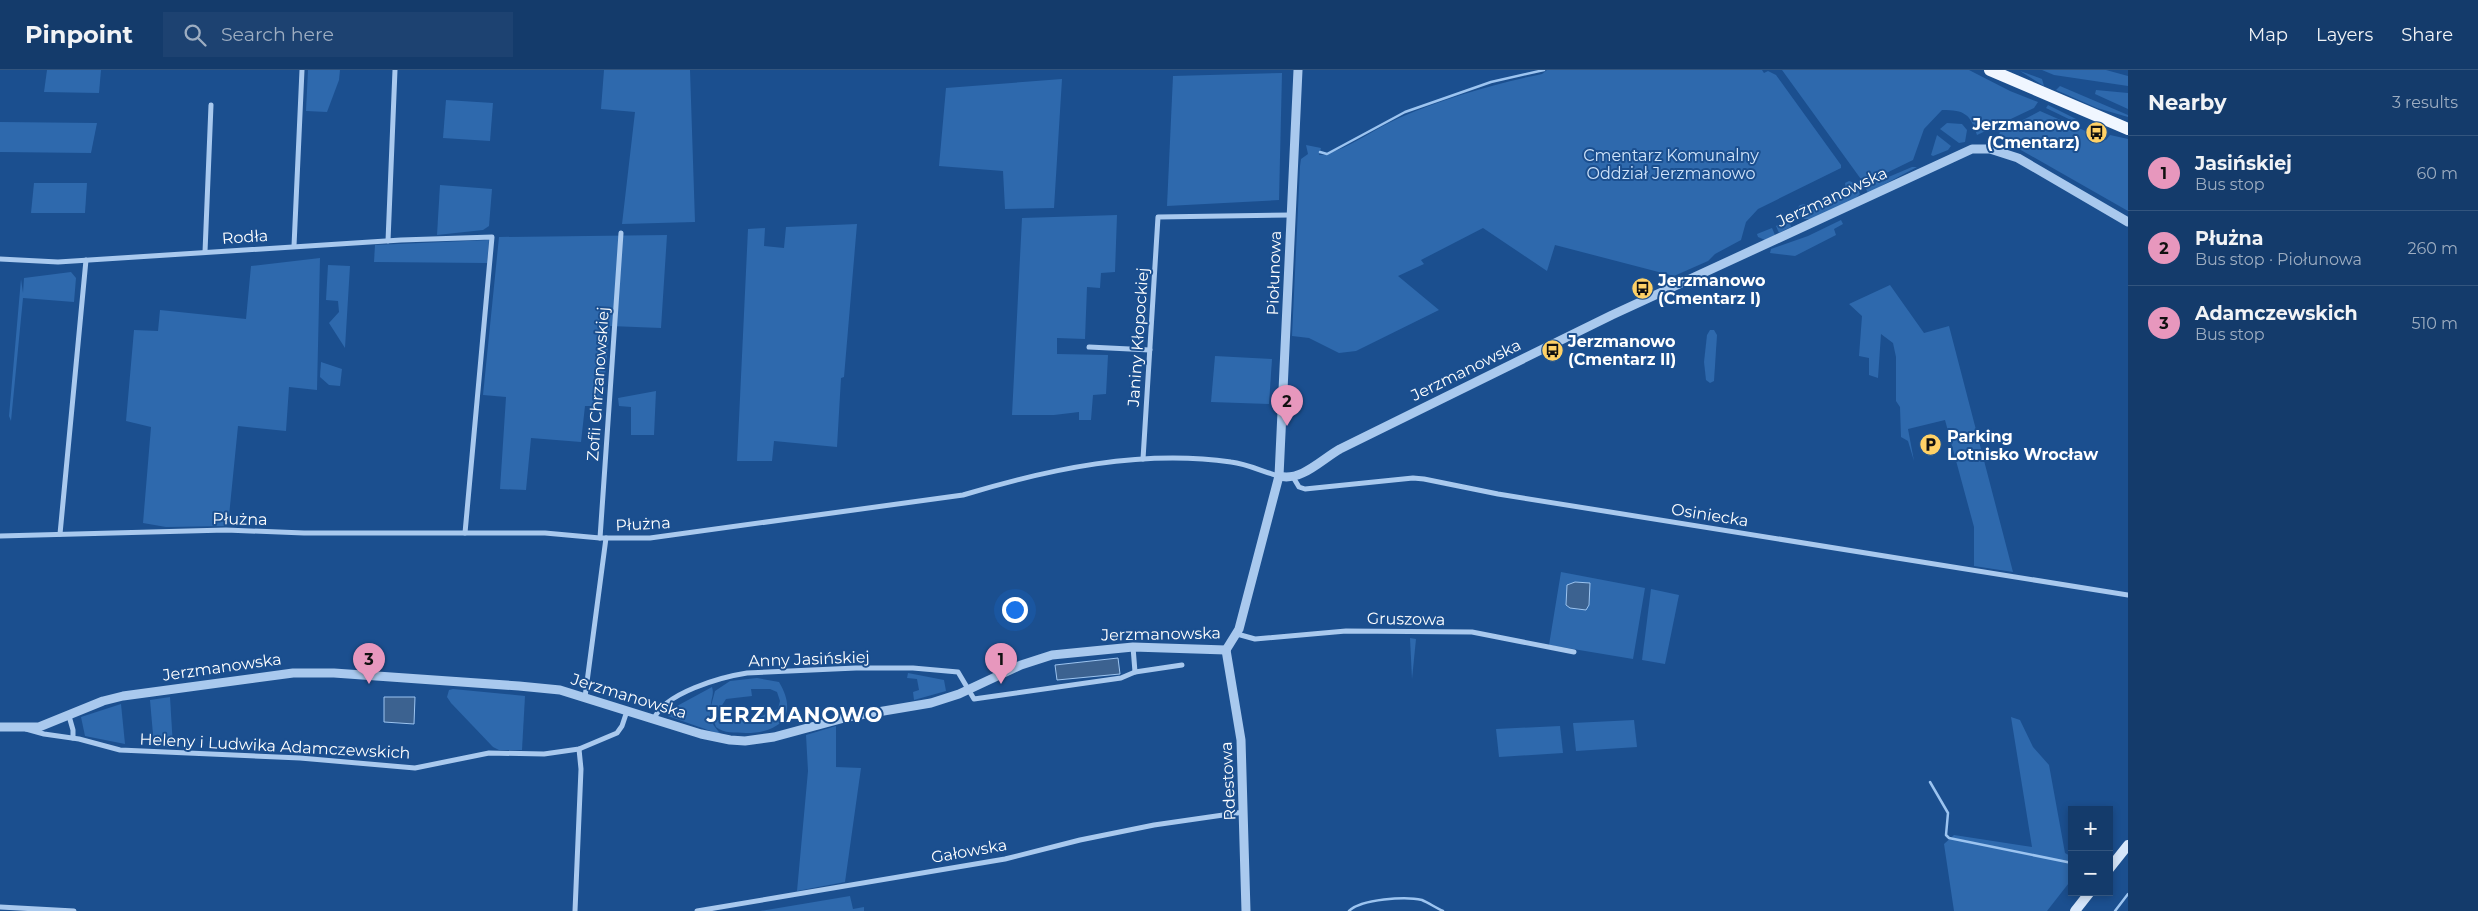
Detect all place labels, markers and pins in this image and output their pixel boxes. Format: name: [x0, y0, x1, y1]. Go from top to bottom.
place label: Jerzmanowo (Cmentarz): [1971, 115, 2080, 152]
bus stop icon: Jerzmanowo (Cmentarz): [2084, 121, 2108, 145]
place label: Jerzmanowo (Cmentarz I): [1657, 271, 1766, 308]
bus stop icon: Jerzmanowo (Cmentarz I): [1630, 277, 1654, 301]
place label: Jerzmanowo (Cmentarz II): [1567, 332, 1676, 369]
bus stop icon: Jerzmanowo (Cmentarz II): [1540, 338, 1564, 362]
pin: 2: [1271, 385, 1303, 426]
place label: Parking Lotnisko Wrocław: [1947, 427, 2098, 464]
parking icon: Parking Lotnisko Wrocław: [1919, 433, 1943, 457]
pin: 3: [353, 643, 385, 684]
pin: 1: [985, 643, 1017, 684]

